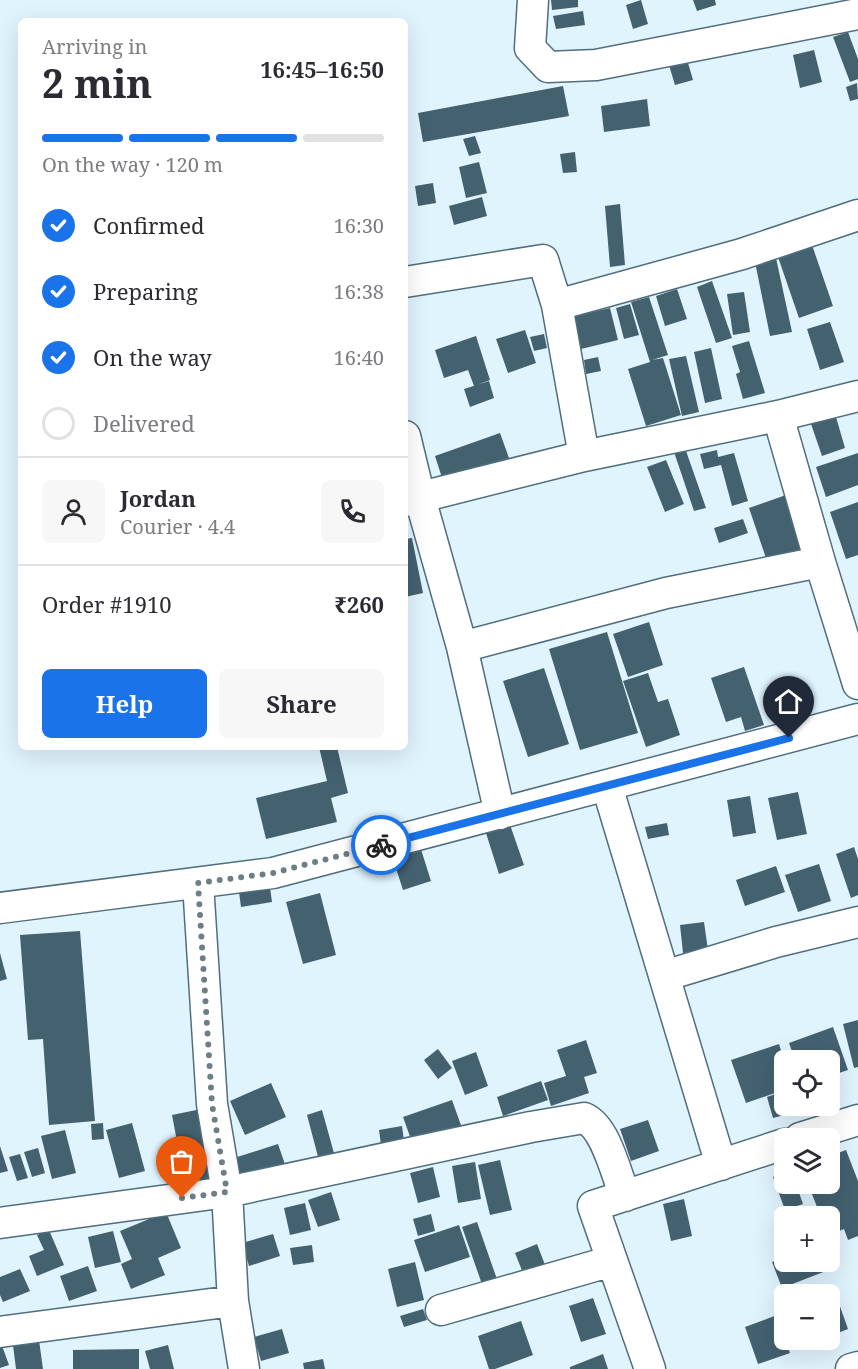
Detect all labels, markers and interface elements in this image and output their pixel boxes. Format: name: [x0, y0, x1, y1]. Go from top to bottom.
text: Arriving in: [42, 33, 147, 60]
text: 16:45–16:50: [260, 54, 384, 84]
text: 2 min: [42, 56, 152, 109]
text: On the way · 120 m: [42, 151, 223, 178]
icon: check: [42, 209, 75, 242]
text: Confirmed: [93, 210, 204, 240]
text: 16:30: [334, 212, 384, 239]
icon: check: [42, 275, 75, 308]
text: Preparing: [93, 276, 198, 306]
text: 16:38: [334, 278, 384, 305]
icon: check: [42, 341, 75, 374]
text: On the way: [93, 342, 212, 372]
text: 16:40: [334, 344, 384, 371]
text: Delivered: [93, 408, 195, 438]
button: person: [42, 480, 105, 543]
button: phone: [321, 480, 384, 543]
text: Jordan: [120, 483, 196, 513]
text: Courier · 4.4: [120, 513, 235, 540]
text: Order #1910: [42, 589, 172, 619]
text: ₹260: [334, 589, 384, 619]
button: Help: [42, 669, 207, 738]
button: Share: [219, 669, 384, 738]
pin: [763, 676, 814, 738]
icon: home: [772, 685, 805, 718]
courier: [351, 815, 411, 875]
icon: bike: [365, 829, 398, 862]
map controls: [774, 1050, 840, 1350]
button: locate: [774, 1050, 840, 1116]
button: layers: [774, 1128, 840, 1194]
pin: [156, 1136, 207, 1198]
icon: bag: [165, 1145, 198, 1178]
button: +: [774, 1206, 840, 1272]
button: −: [774, 1284, 840, 1350]

